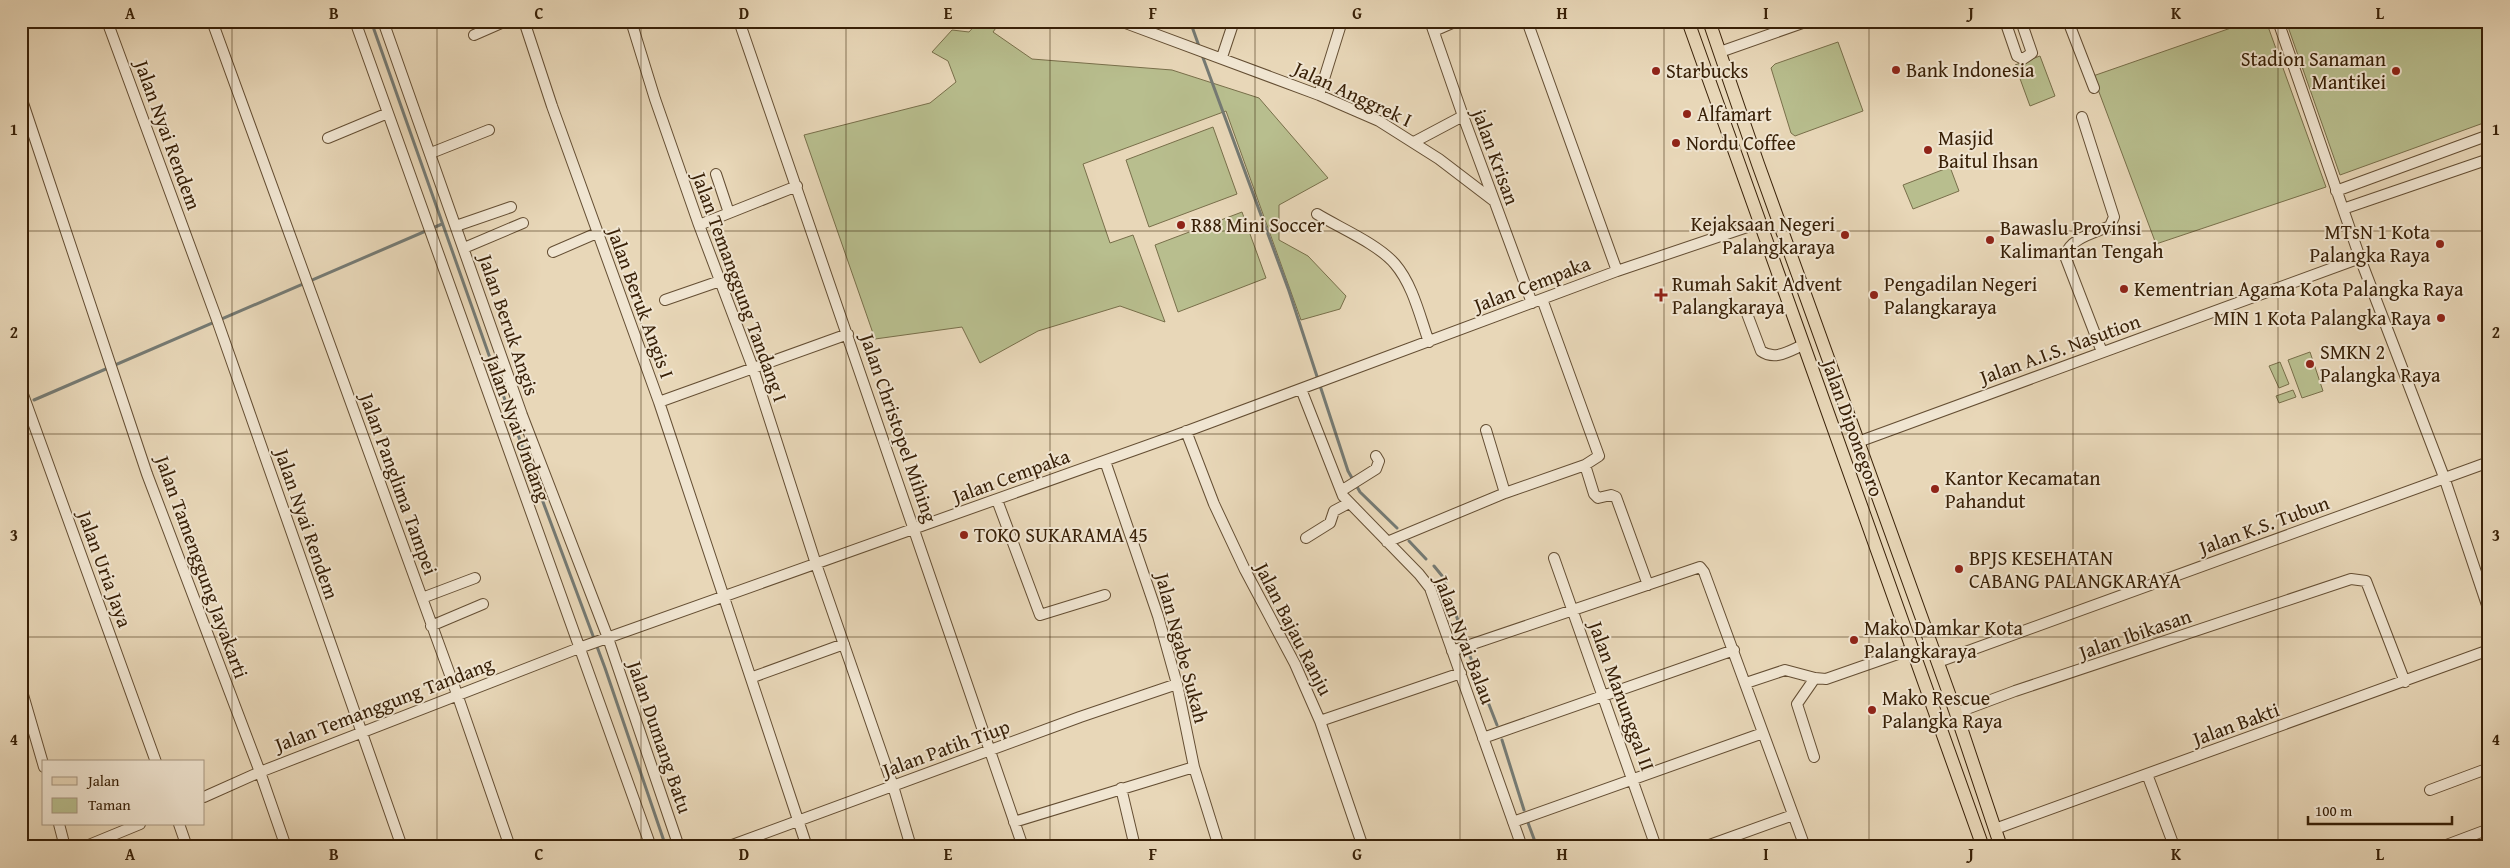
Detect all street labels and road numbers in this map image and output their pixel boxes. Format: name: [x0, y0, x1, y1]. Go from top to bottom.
street label: Jalan Anggrek I: [1286, 52, 1417, 134]
street label: Jalan Nyai Rendem: [127, 53, 209, 214]
street label: jalan Krisan: [1465, 102, 1527, 209]
street label: Jalan Temanggung Tandang I: [684, 165, 796, 406]
street label: Jalan Beruk Angis I: [600, 221, 682, 382]
street label: Jalan Beruk Angis: [471, 247, 547, 399]
street label: Jalan Cempaka: [1466, 248, 1595, 320]
street label: Jalan A.I.S. Nasution: [1973, 306, 2144, 392]
street label: Jalan Christopel Mihing: [853, 327, 945, 526]
street label: Jalan Nyai Undang: [477, 348, 559, 505]
street label: Jalan Diponegoro: [1814, 352, 1892, 501]
street label: Jalan Panglima Tampei: [352, 386, 446, 579]
street label: Jalan Cempaka: [945, 441, 1074, 511]
street label: Jalan Nyai Rendem: [267, 442, 347, 603]
street label: Jalan Tamenggung Jayakarti: [148, 449, 256, 683]
street label: Jalan K.S. Tubun: [2192, 488, 2333, 563]
street label: Jalan Uria Jaya: [70, 504, 140, 632]
street label: Jalan Bajau Ranju: [1247, 555, 1341, 700]
street label: Jalan Ngabe Sukah: [1148, 567, 1216, 726]
street label: Jalan Nyai Balau: [1427, 569, 1503, 708]
street label: Jalan Ibikasan: [2072, 601, 2195, 667]
street label: Jalan Manunggal II: [1581, 614, 1663, 775]
street label: Jalan Temanggung Tandang: [268, 648, 497, 760]
street label: Jalan Dumang Batu: [620, 654, 700, 817]
street label: Jalan Bakti: [2186, 694, 2283, 754]
street label: Jalan Patih Tiup: [875, 711, 1014, 785]

